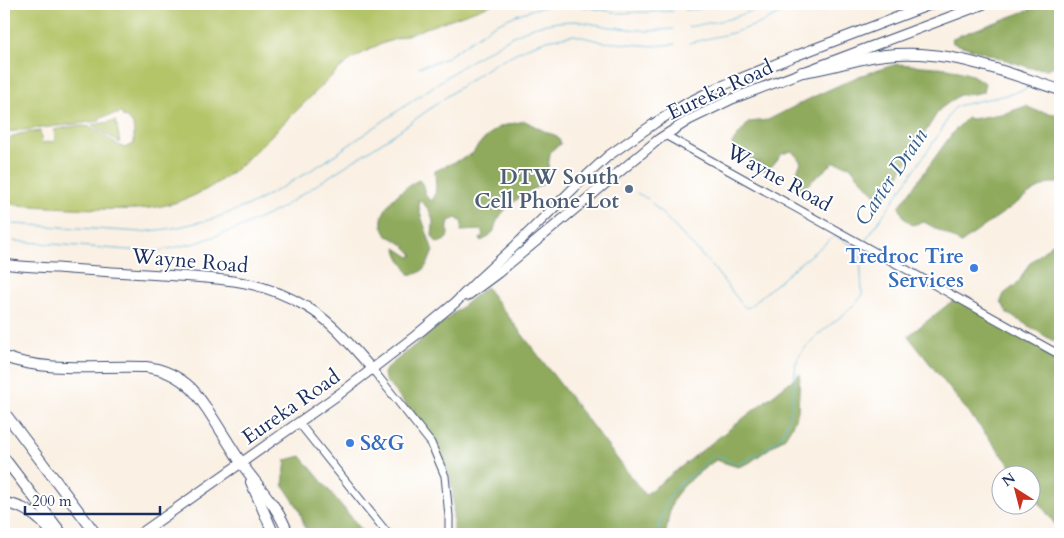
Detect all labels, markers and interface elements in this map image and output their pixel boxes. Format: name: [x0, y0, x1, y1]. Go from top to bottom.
street label: Eureka Road: [662, 53, 778, 127]
water label: Carter Drain: [847, 122, 935, 231]
street label: Wayne Road: [720, 137, 837, 219]
place label: DTW South Cell Phone Lot: [474, 163, 620, 216]
marker: DTW South Cell Phone Lot: [623, 183, 635, 195]
street label: Wayne Road: [130, 241, 249, 281]
place label: Tredroc Tire Services: [845, 242, 964, 295]
marker: Tredroc Tire Services: [968, 262, 980, 274]
street label: Eureka Road: [236, 362, 346, 452]
place label: S&G: [360, 429, 405, 458]
marker: S&G: [344, 437, 356, 449]
north arrow: [992, 466, 1042, 516]
text: N: [998, 469, 1019, 491]
scale bar: [25, 483, 160, 515]
text: 200 m: [32, 491, 72, 511]

